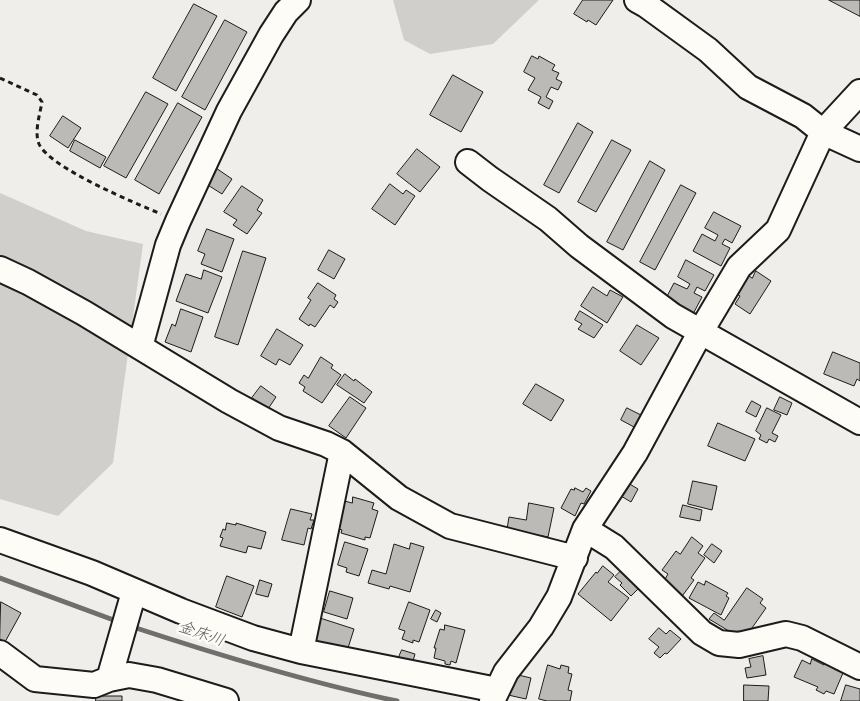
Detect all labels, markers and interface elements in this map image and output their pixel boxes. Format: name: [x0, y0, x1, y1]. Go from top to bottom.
water label: 金床川: [175, 618, 227, 652]

